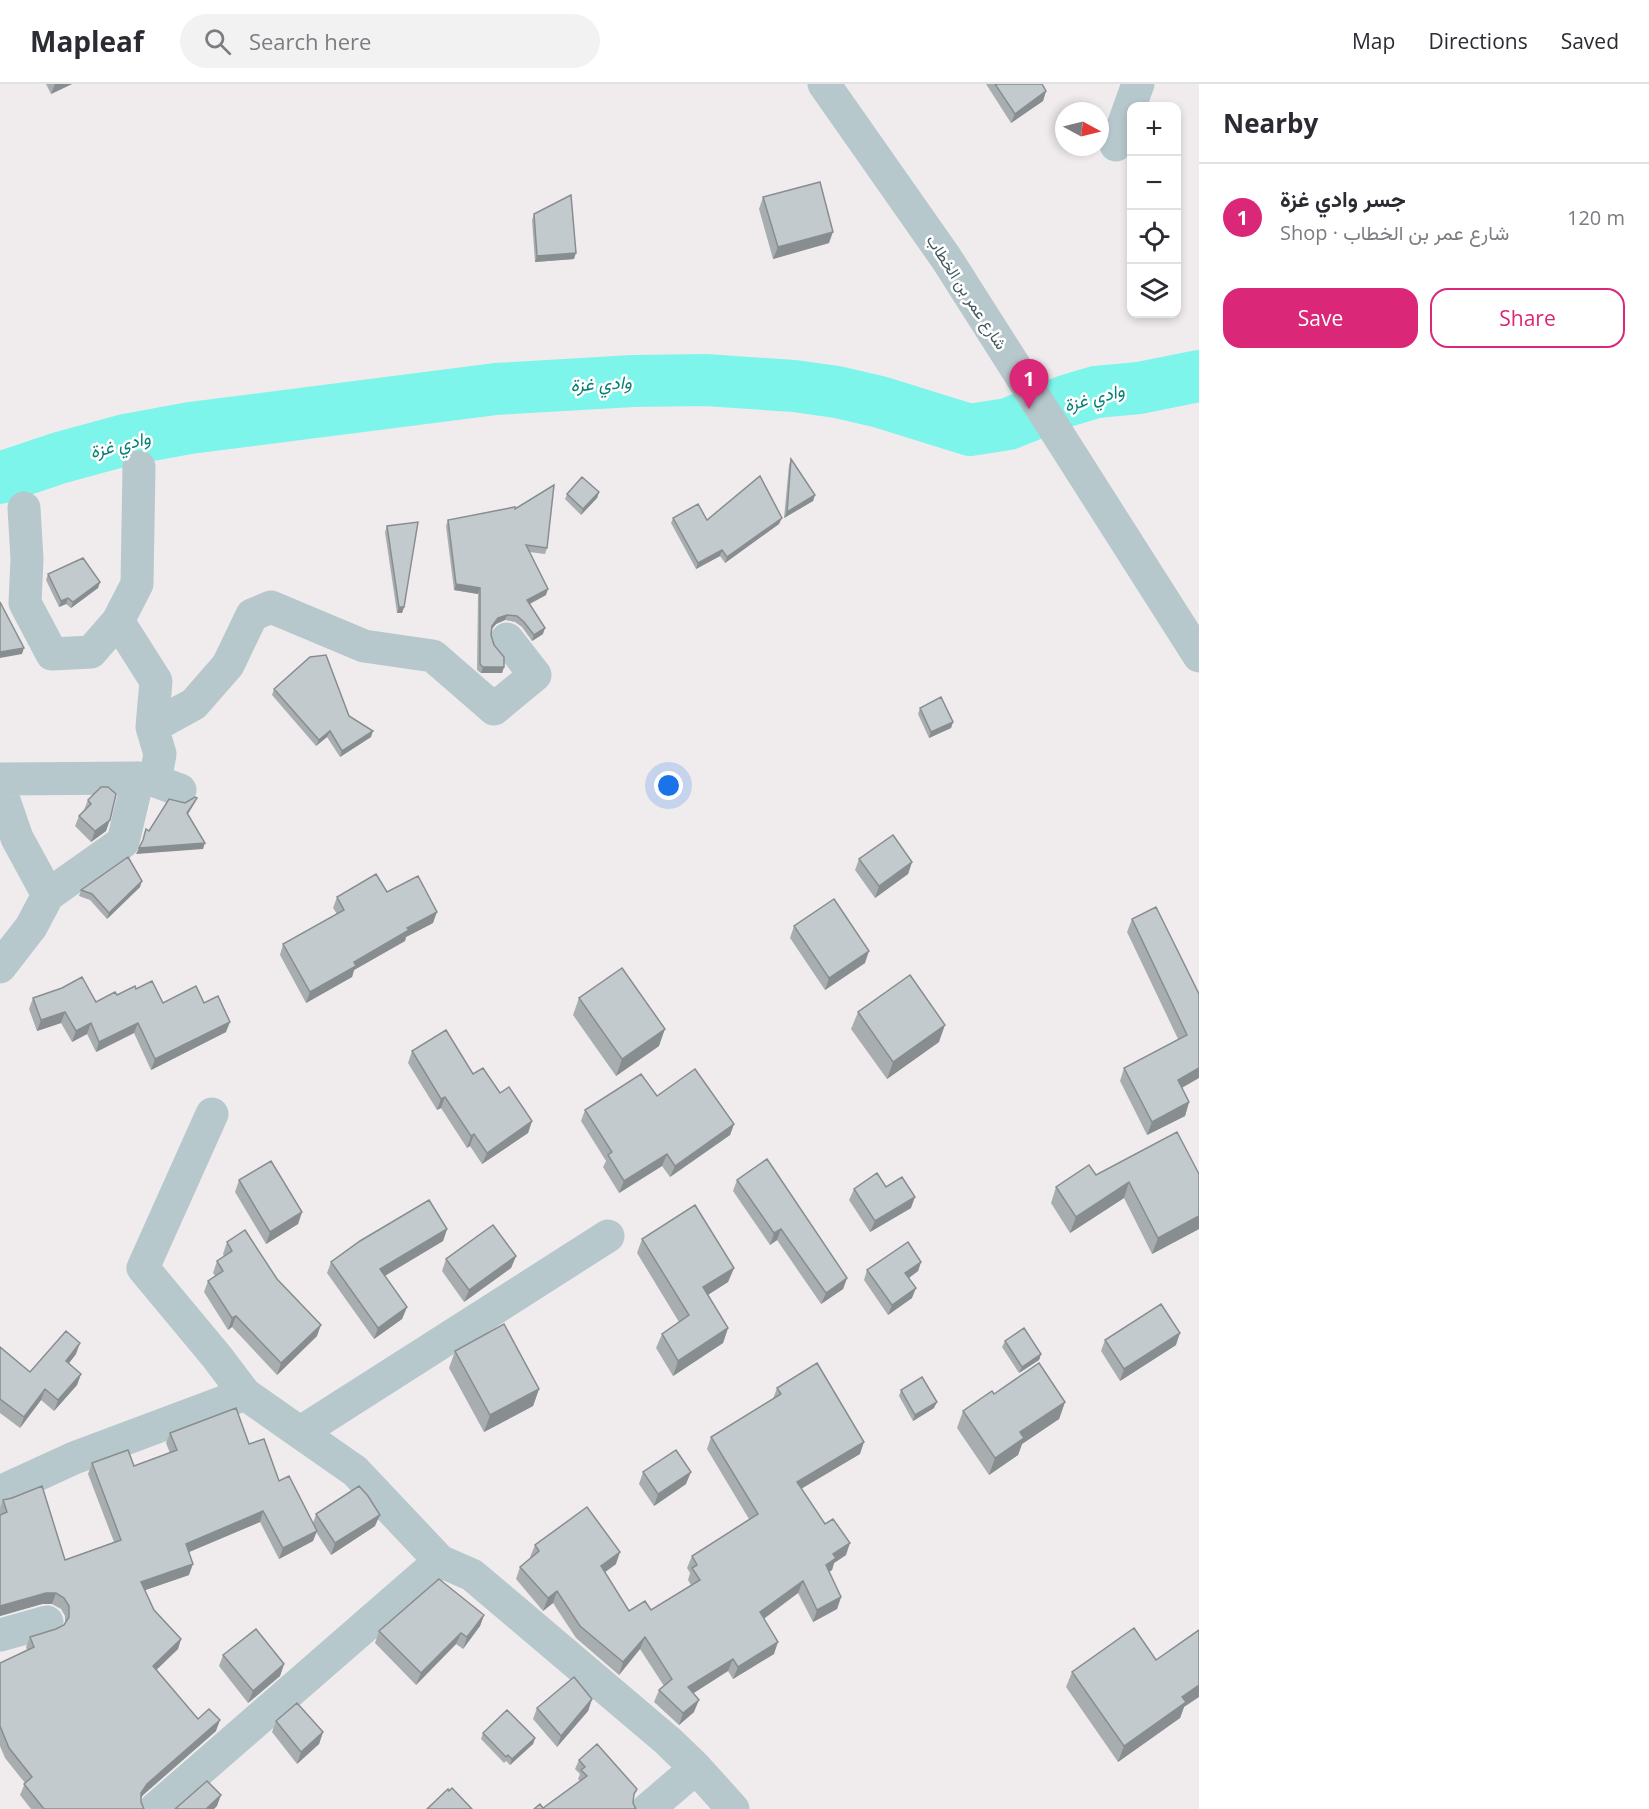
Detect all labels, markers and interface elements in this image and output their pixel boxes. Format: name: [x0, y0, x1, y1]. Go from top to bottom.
search box: [180, 14, 600, 68]
text: Mapleaf: [30, 22, 144, 60]
icon: search: [201, 25, 234, 58]
text: Search here: [249, 26, 371, 56]
text: Map: [1352, 27, 1395, 55]
text: Directions: [1428, 27, 1528, 55]
text: Saved: [1561, 27, 1619, 55]
north arrow: [1055, 102, 1109, 156]
map controls: [1127, 102, 1181, 318]
button: +: [1127, 102, 1181, 156]
text: Nearby: [1223, 105, 1318, 141]
button: −: [1127, 156, 1181, 210]
text: جسر وادي غزة: [1280, 183, 1406, 213]
text: 1: [1237, 204, 1248, 231]
text: 120 m: [1567, 204, 1625, 231]
button: locate: [1127, 210, 1181, 264]
text: Shop · شارع عمر بن الخطاب: [1280, 219, 1509, 246]
street label: شارع عمر بن الخطاب: [921, 230, 1012, 354]
button: layers: [1127, 264, 1181, 318]
button: Save: [1223, 288, 1418, 348]
button: Share: [1430, 288, 1625, 348]
pin: 1: [1010, 360, 1048, 409]
water label: وادي غزة: [570, 369, 633, 401]
water label: وادي غزة: [1061, 377, 1128, 420]
water label: وادي غزة: [87, 425, 154, 467]
your location: [654, 771, 683, 800]

